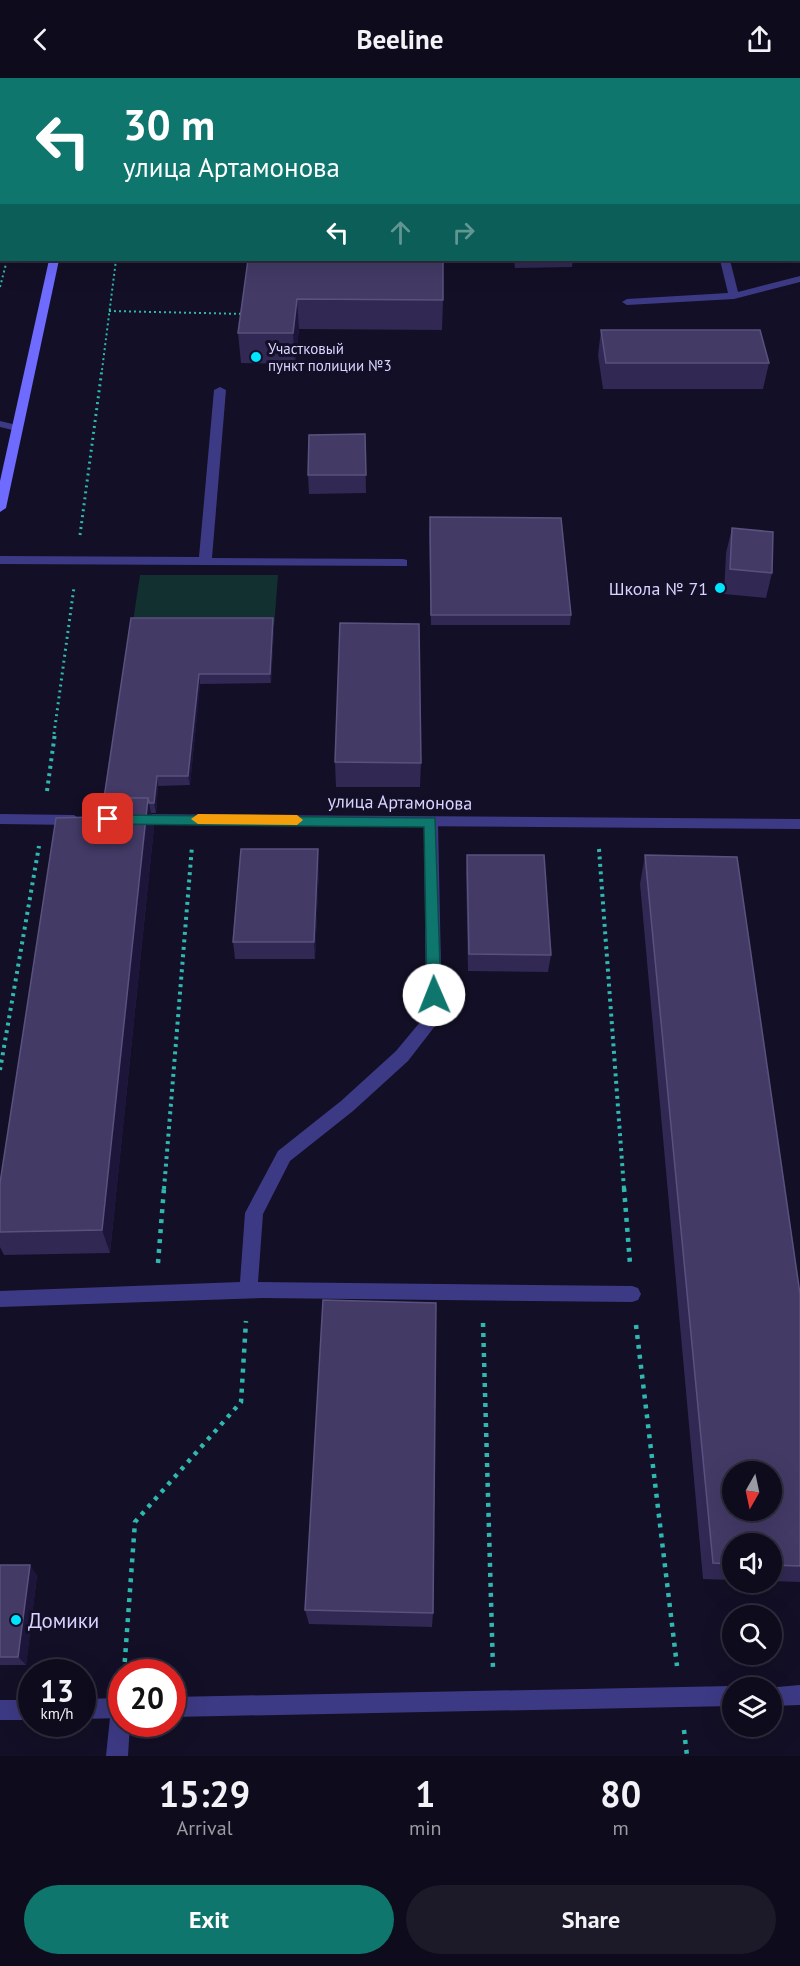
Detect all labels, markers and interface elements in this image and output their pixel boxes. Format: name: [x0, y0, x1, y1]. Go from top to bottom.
text: Beeline: [357, 22, 443, 56]
icon: back: [24, 23, 57, 56]
icon: share: [743, 23, 776, 56]
text: 30 m: [123, 97, 215, 152]
icon: left: [24, 102, 102, 180]
text: улица Артамонова: [123, 150, 340, 184]
icon: left: [321, 216, 354, 249]
icon: ahead: [384, 216, 417, 249]
icon: right: [447, 216, 480, 249]
place label: Участковый пункт полиции №3: [268, 339, 392, 375]
marker: Участковый пункт полиции №3: [249, 350, 263, 364]
place label: Школа № 71: [609, 577, 708, 600]
marker: Школа № 71: [713, 581, 727, 595]
street label: улица Артамонова: [327, 789, 473, 815]
pin: [82, 793, 133, 844]
icon: arrive: [91, 802, 124, 835]
position arrow: [402, 963, 466, 1027]
north arrow: [722, 1461, 782, 1521]
map controls: [722, 1461, 782, 1737]
button: sound: [722, 1533, 782, 1593]
button: search: [722, 1605, 782, 1665]
place label: Домики: [28, 1607, 99, 1634]
marker: Домики: [9, 1613, 23, 1627]
speed limit sign: 20: [108, 1659, 186, 1737]
text: 13: [40, 1671, 74, 1710]
button: layers: [722, 1677, 782, 1737]
text: km/h: [41, 1704, 73, 1723]
text: 15:29: [159, 1770, 250, 1817]
text: 1: [415, 1770, 435, 1817]
text: 80: [600, 1770, 641, 1817]
text: Arrival: [176, 1815, 233, 1841]
text: min: [409, 1815, 442, 1841]
text: m: [613, 1815, 629, 1841]
button: Exit: [24, 1885, 394, 1954]
button: Share: [406, 1885, 776, 1954]

